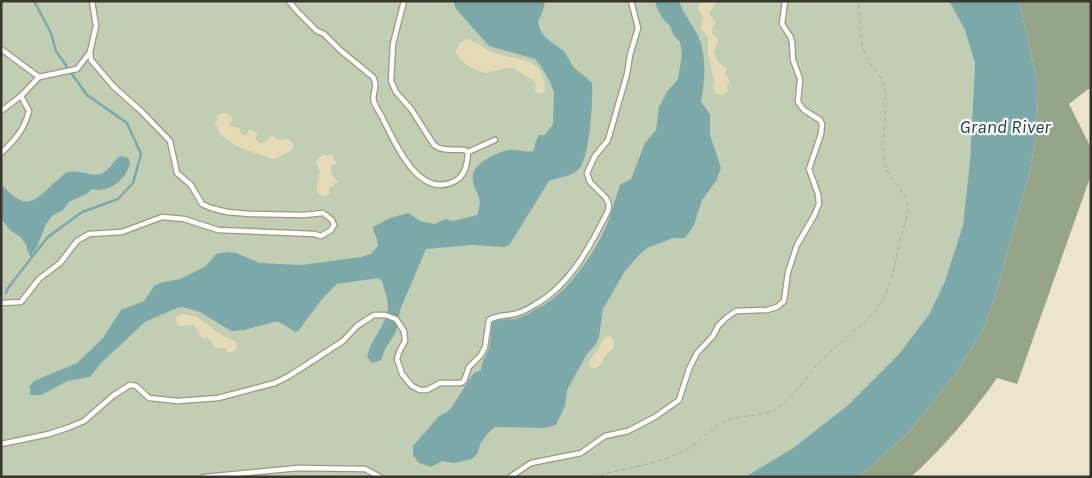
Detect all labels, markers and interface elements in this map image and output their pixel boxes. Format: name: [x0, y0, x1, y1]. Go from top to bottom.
water label: Grand River: [959, 116, 1052, 138]

